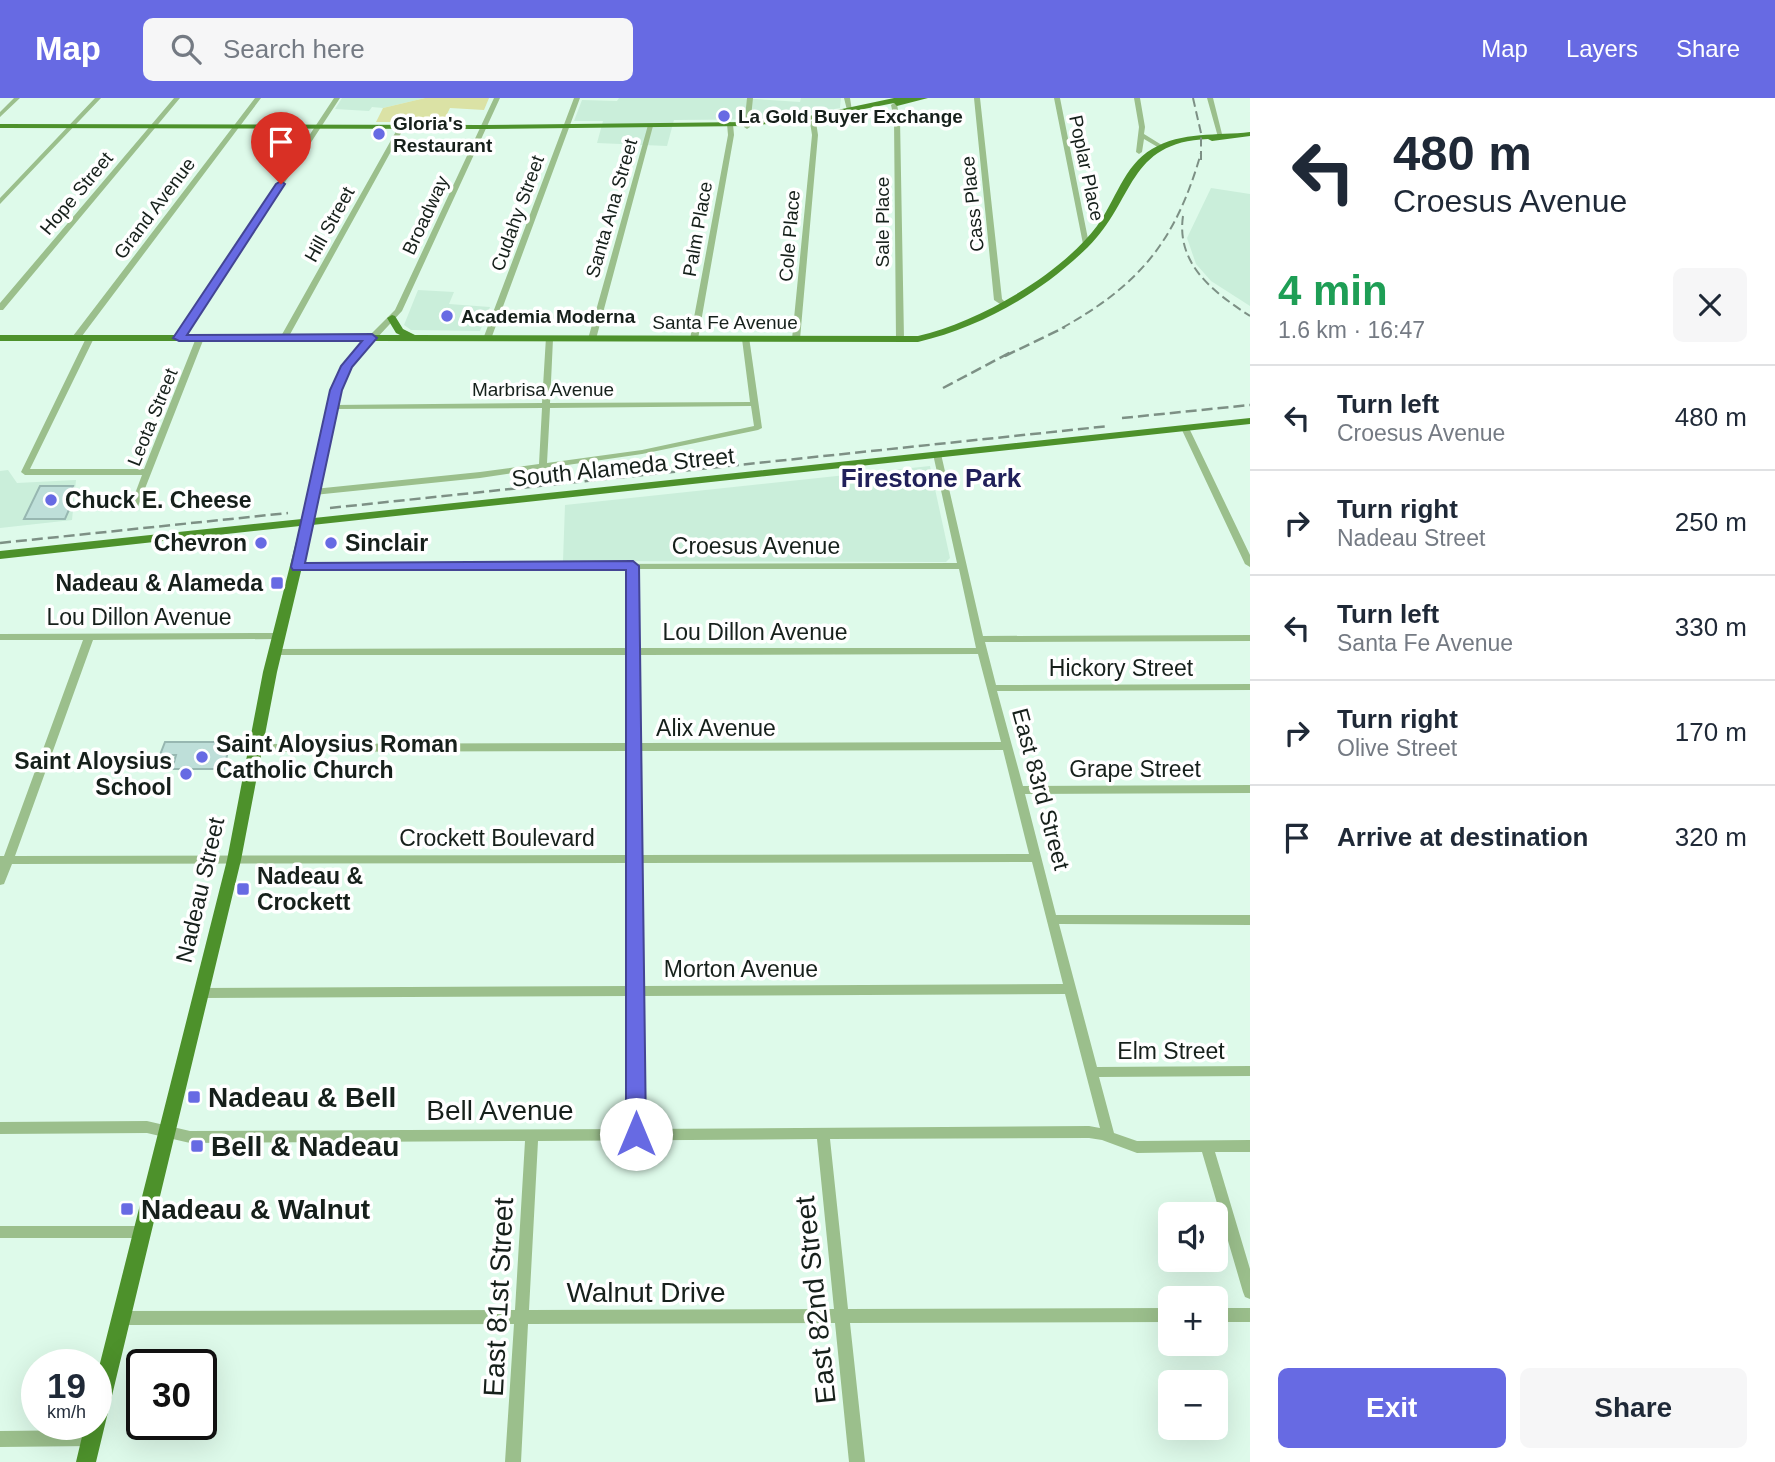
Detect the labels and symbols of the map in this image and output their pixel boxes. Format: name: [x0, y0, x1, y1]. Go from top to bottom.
place label: La Gold Buyer Exchange: [738, 106, 963, 127]
marker: La Gold Buyer Exchange: [716, 108, 732, 124]
pin: [251, 112, 311, 184]
place label: Gloria's Restaurant: [393, 113, 493, 156]
street label: Poplar Place: [1065, 113, 1108, 223]
marker: Gloria's Restaurant: [371, 126, 387, 142]
street label: Santa Ana Street: [582, 136, 642, 280]
street label: Hope Street: [36, 147, 117, 239]
street label: Cudahy Street: [487, 152, 548, 274]
street label: Grand Avenue: [110, 154, 199, 263]
street label: Cass Place: [957, 155, 988, 253]
street label: Broadway: [398, 172, 453, 258]
street label: Sale Place: [872, 177, 893, 267]
street label: Palm Place: [679, 180, 716, 278]
street label: Hill Street: [300, 183, 359, 265]
street label: Cole Place: [775, 189, 804, 283]
place label: Academia Moderna: [461, 306, 636, 327]
marker: Academia Moderna: [439, 308, 455, 324]
street label: Santa Fe Avenue: [652, 312, 798, 333]
street label: Leota Street: [123, 365, 182, 469]
street label: Marbrisa Avenue: [472, 379, 614, 400]
street label: South Alameda Street: [510, 442, 736, 492]
district label: Firestone Park: [841, 463, 1022, 493]
place label: Chuck E. Cheese: [65, 487, 252, 513]
marker: Chuck E. Cheese: [43, 492, 59, 508]
place label: Chevron: [154, 530, 247, 556]
place label: Sinclair: [345, 530, 428, 556]
street label: Croesus Avenue: [672, 533, 840, 559]
marker: Chevron: [253, 535, 269, 551]
marker: Sinclair: [323, 535, 339, 551]
place label: Nadeau & Alameda: [56, 570, 263, 596]
marker: Nadeau & Alameda: [269, 575, 285, 591]
street label: Lou Dillon Avenue: [47, 604, 232, 630]
street label: Lou Dillon Avenue: [663, 619, 848, 645]
street label: Hickory Street: [1049, 655, 1194, 681]
street label: East 83rd Street: [1007, 705, 1075, 873]
street label: Alix Avenue: [656, 715, 776, 741]
place label: Saint Aloysius Roman Catholic Church: [216, 731, 458, 783]
place label: Saint Aloysius School: [14, 748, 172, 800]
marker: Saint Aloysius Roman Catholic Church: [194, 749, 210, 765]
street label: Grape Street: [1069, 756, 1201, 782]
marker: Saint Aloysius School: [178, 766, 194, 782]
street label: Nadeau Street: [171, 814, 229, 965]
street label: Crockett Boulevard: [399, 825, 595, 851]
place label: Nadeau & Crockett: [257, 863, 363, 915]
marker: Nadeau & Crockett: [235, 881, 251, 897]
street label: Morton Avenue: [664, 956, 818, 982]
street label: Elm Street: [1117, 1038, 1225, 1064]
place label: Nadeau & Bell: [208, 1082, 396, 1113]
marker: Nadeau & Bell: [186, 1089, 202, 1105]
street label: Bell Avenue: [426, 1095, 574, 1126]
position arrow: [599, 1097, 673, 1171]
place label: Bell & Nadeau: [211, 1131, 399, 1162]
marker: Bell & Nadeau: [189, 1138, 205, 1154]
place label: Nadeau & Walnut: [141, 1194, 370, 1225]
street label: East 82nd Street: [789, 1194, 842, 1405]
street label: East 81st Street: [478, 1197, 519, 1397]
marker: Nadeau & Walnut: [119, 1201, 135, 1217]
street label: Walnut Drive: [566, 1277, 726, 1308]
speed limit sign: 30: [126, 1349, 217, 1440]

